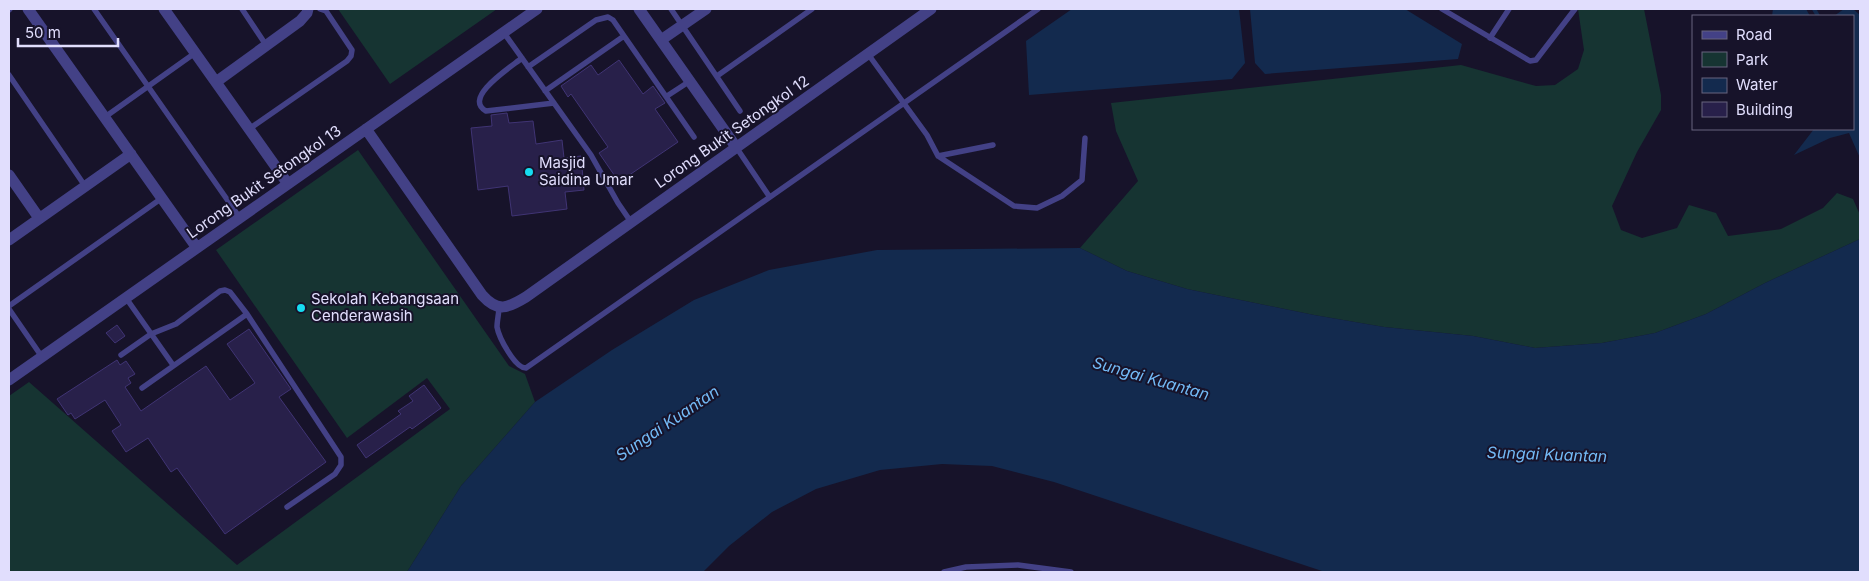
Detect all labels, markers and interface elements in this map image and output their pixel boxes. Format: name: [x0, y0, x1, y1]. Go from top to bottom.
scale bar: [18, 15, 118, 47]
legend: [1692, 15, 1854, 130]
text: 50 m: [25, 23, 61, 42]
text: Road: [1736, 25, 1772, 44]
text: Park: [1736, 50, 1769, 69]
street label: Lorong Bukit Setongkol 12: [651, 71, 813, 192]
text: Water: [1736, 75, 1778, 94]
text: Building: [1736, 100, 1793, 119]
street label: Lorong Bukit Setongkol 13: [183, 121, 345, 242]
place label: Masjid Saidina Umar: [539, 153, 634, 189]
marker: Masjid Saidina Umar: [523, 166, 535, 178]
place label: Sekolah Kebangsaan Cenderawasih: [311, 289, 459, 325]
marker: Sekolah Kebangsaan Cenderawasih: [295, 302, 307, 314]
water label: Sungai Kuantan: [1090, 352, 1212, 404]
water label: Sungai Kuantan: [611, 381, 723, 465]
water label: Sungai Kuantan: [1486, 442, 1608, 466]

